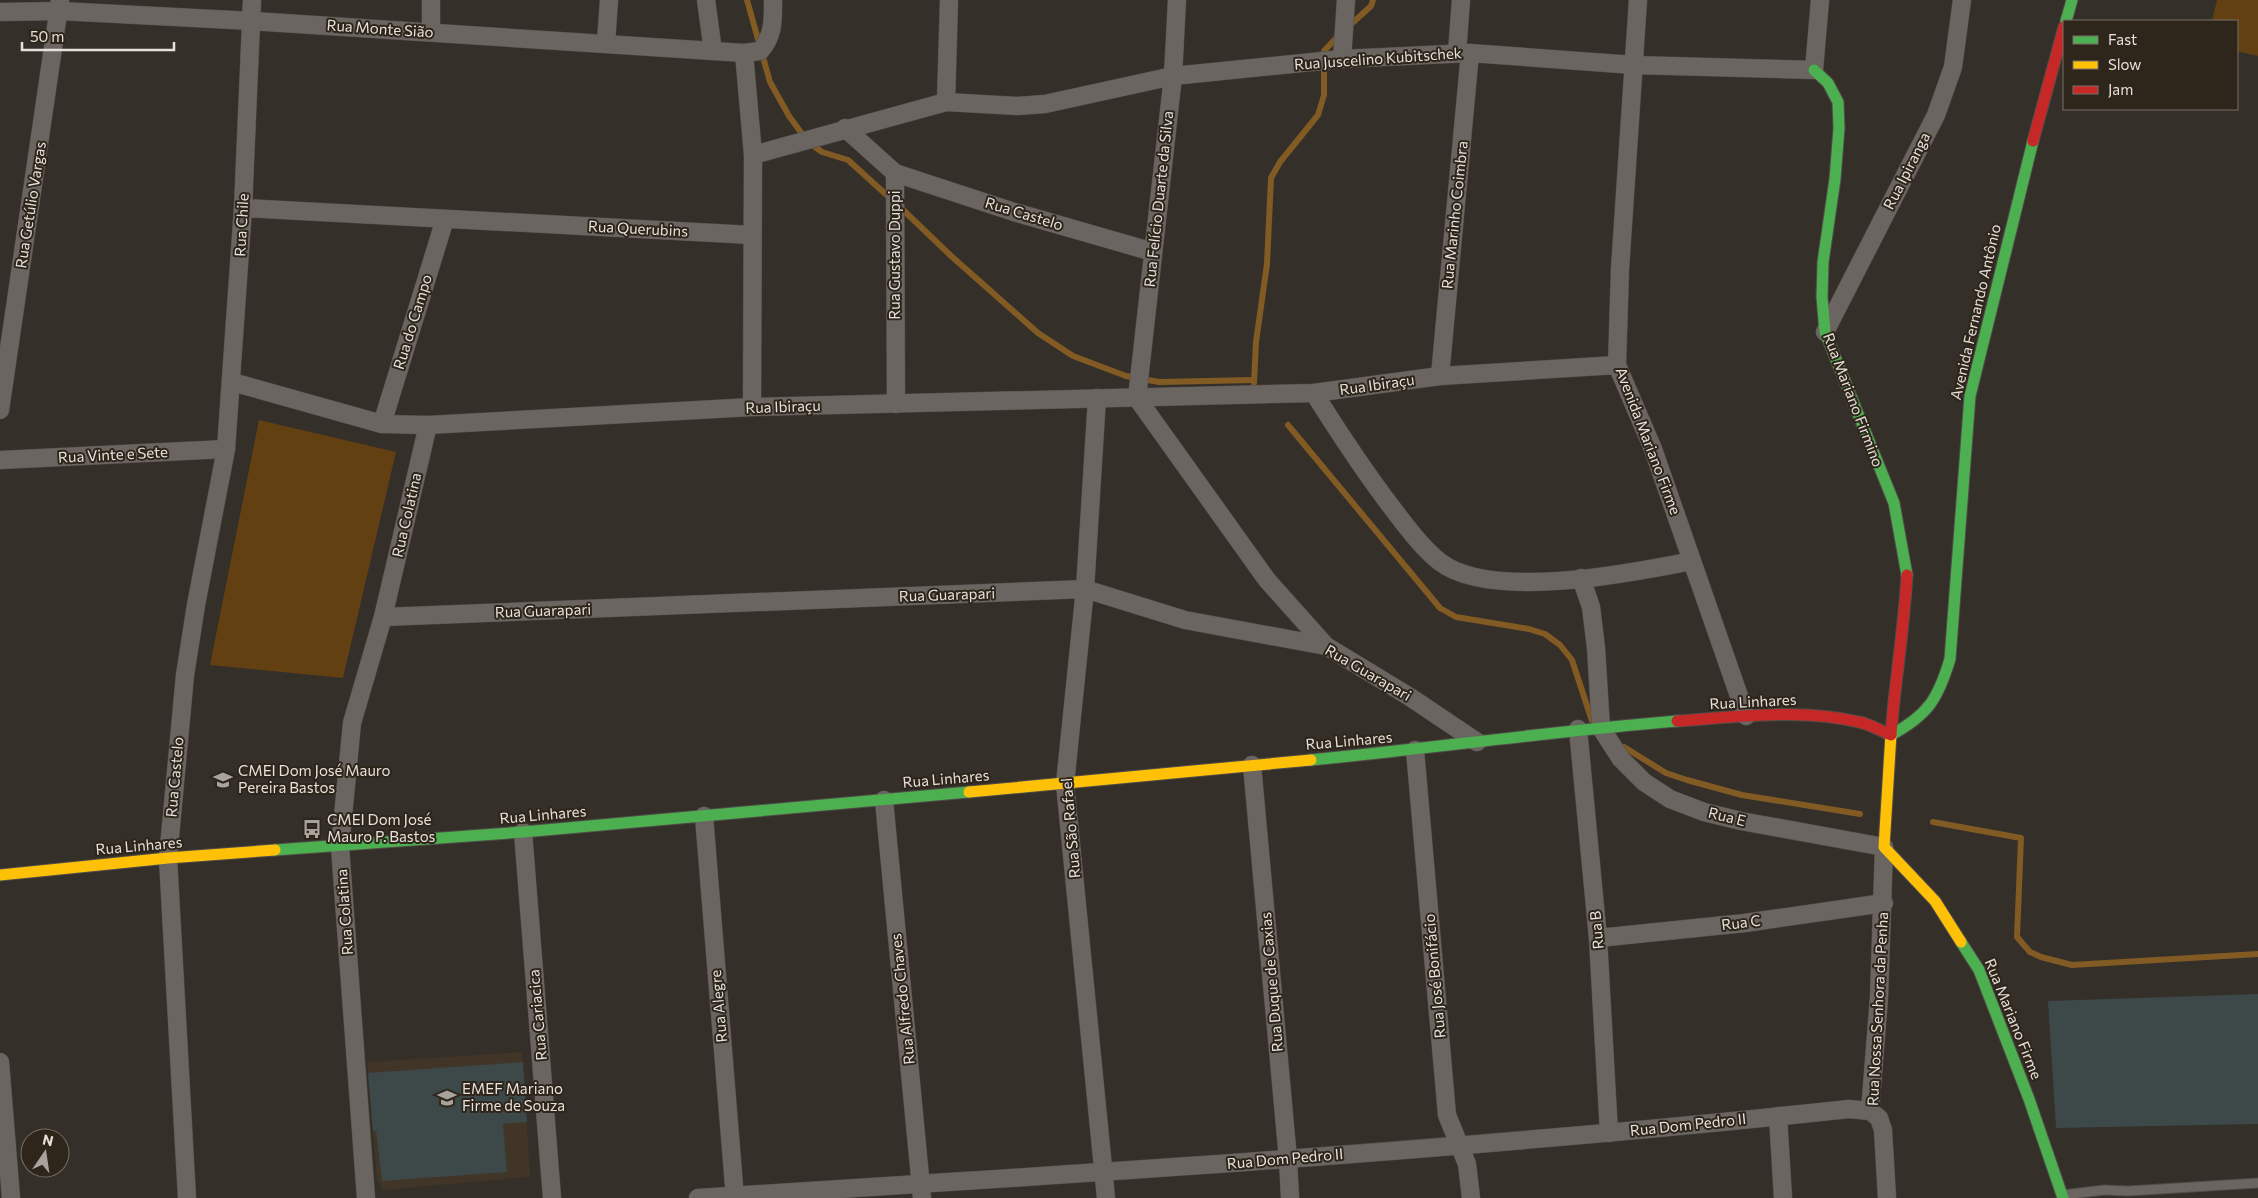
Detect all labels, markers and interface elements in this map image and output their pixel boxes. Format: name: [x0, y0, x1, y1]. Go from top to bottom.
street label: Rua Monte Sião: [326, 15, 434, 41]
scale bar: [22, 20, 175, 52]
legend: [2063, 20, 2238, 110]
text: 50 m: [30, 27, 64, 45]
text: Fast: [2108, 30, 2137, 48]
street label: Rua Juscelino Kubitschek: [1293, 43, 1462, 73]
text: Slow: [2108, 55, 2141, 73]
text: Jam: [2108, 80, 2133, 98]
street label: Rua Felício Duarte da Silva: [1140, 110, 1176, 288]
street label: Rua Ipiranga: [1879, 129, 1933, 212]
street label: Rua Getúlio Vargas: [11, 140, 49, 269]
street label: Rua Marinho Coimbra: [1437, 140, 1471, 290]
street label: Rua Gustavo Duppi: [885, 190, 903, 320]
street label: Rua Chile: [230, 193, 252, 257]
street label: Rua Castelo: [983, 193, 1066, 233]
street label: Rua Querubins: [588, 216, 689, 240]
street label: Avenida Fernando Antônio: [1946, 222, 2004, 402]
street label: Rua do Campo: [389, 272, 435, 371]
street label: Rua Mariano Firmino: [1820, 330, 1888, 469]
street label: Avenida Mariano Firme: [1612, 364, 1685, 517]
street label: Rua Ibiraçu: [1338, 370, 1415, 398]
street label: Rua Ibiraçu: [745, 396, 821, 416]
street label: Rua Vinte e Sete: [58, 442, 168, 466]
street label: Rua Colatina: [388, 471, 425, 559]
street label: Rua Guarapari: [898, 583, 996, 605]
street label: Rua Guarapari: [494, 599, 592, 621]
street label: Rua Guarapari: [1322, 640, 1415, 704]
street label: Rua Linhares: [1709, 690, 1797, 712]
street label: Rua Linhares: [1305, 727, 1393, 753]
street label: Rua Castelo: [162, 736, 186, 818]
place label: CMEI Dom José Mauro Pereira Bastos: [238, 761, 391, 796]
street label: Rua Linhares: [902, 765, 990, 791]
school or university icon: CMEI Dom José Mauro Pereira Bastos: [212, 769, 234, 791]
street label: Rua São Rafael: [1057, 777, 1083, 879]
street label: Rua Linhares: [499, 801, 587, 827]
street label: Rua E: [1707, 803, 1748, 829]
place label: CMEI Dom José Mauro P. Bastos: [327, 810, 435, 845]
bus stop icon: CMEI Dom José Mauro P. Bastos: [301, 818, 323, 840]
street label: Rua Linhares: [95, 832, 183, 858]
street label: Rua Colatina: [332, 868, 356, 956]
street label: Rua B: [1585, 910, 1607, 950]
street label: Rua Duque de Caxias: [1256, 911, 1286, 1053]
street label: Rua C: [1720, 911, 1762, 933]
street label: Rua Nossa Senhora da Penha: [1863, 911, 1891, 1107]
street label: Rua José Bonifácio: [1420, 913, 1448, 1039]
street label: Rua Alfredo Chaves: [886, 932, 918, 1066]
street label: Rua Mariano Firme: [1981, 956, 2046, 1082]
street label: Rua Cariacica: [524, 969, 550, 1061]
street label: Rua Alegre: [706, 969, 730, 1043]
place label: EMEF Mariano Firme de Souza: [462, 1079, 565, 1114]
school or university icon: EMEF Mariano Firme de Souza: [436, 1087, 458, 1109]
street label: Rua Dom Pedro II: [1629, 1109, 1747, 1139]
north arrow: [20, 1128, 70, 1178]
text: N: [41, 1130, 55, 1149]
street label: Rua Dom Pedro II: [1226, 1144, 1344, 1172]

